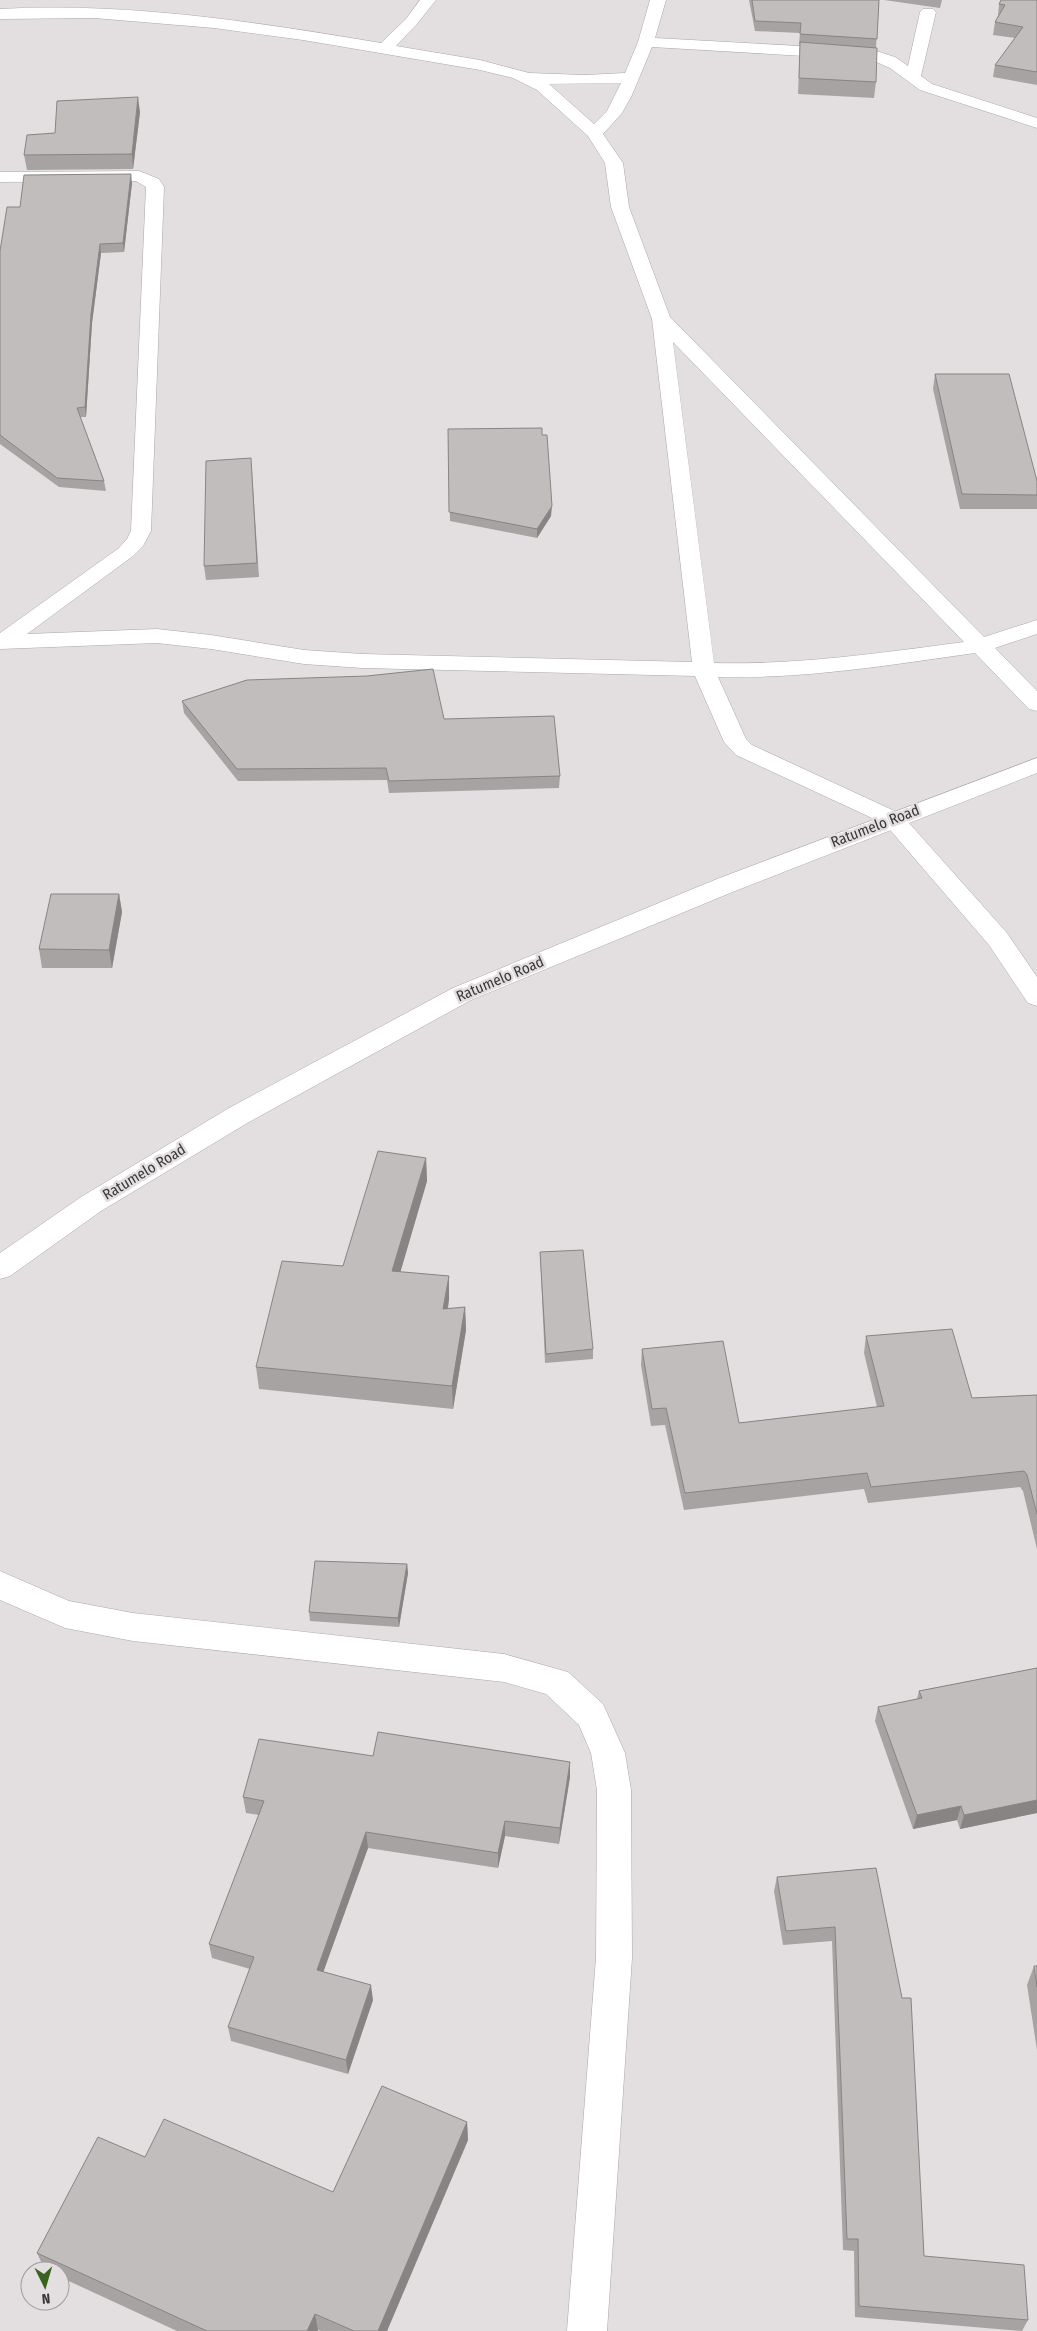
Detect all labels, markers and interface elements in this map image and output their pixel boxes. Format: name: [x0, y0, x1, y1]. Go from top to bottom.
street label: Ratumelo Road: [828, 801, 922, 851]
street label: Ratumelo Road: [453, 952, 547, 1006]
street label: Ratumelo Road: [99, 1140, 189, 1204]
north arrow: [20, 2261, 70, 2311]
text: N: [41, 2290, 51, 2307]

